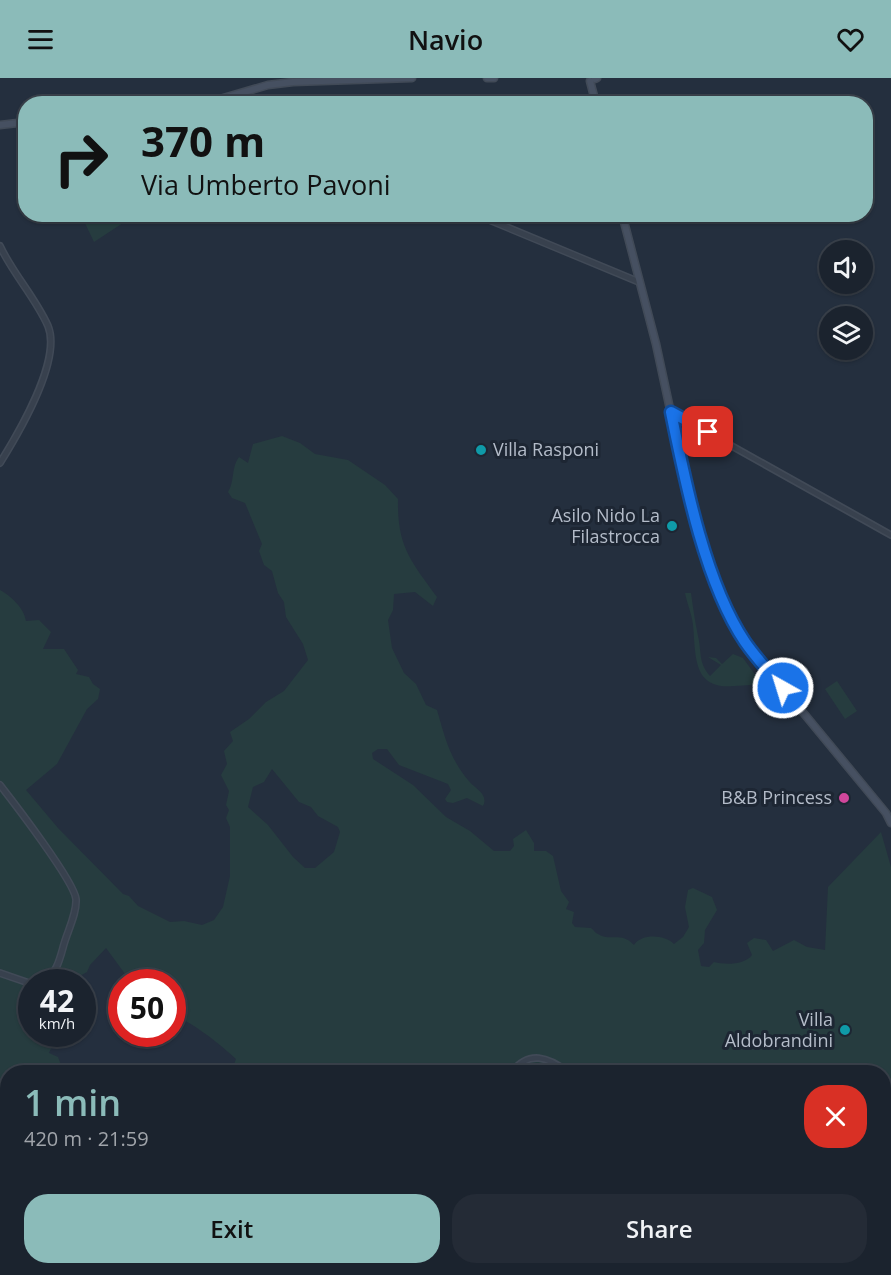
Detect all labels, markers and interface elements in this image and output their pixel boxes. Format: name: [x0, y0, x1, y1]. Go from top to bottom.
text: Navio: [408, 21, 483, 58]
icon: menu: [24, 23, 57, 56]
icon: heart: [834, 23, 867, 56]
text: 370 m: [141, 112, 265, 169]
icon: right: [42, 120, 120, 198]
text: Via Umberto Pavoni: [141, 166, 391, 203]
map controls: [819, 240, 873, 360]
button: sound: [819, 240, 873, 294]
button: layers: [819, 306, 873, 360]
pin: [682, 406, 733, 457]
icon: arrive: [691, 415, 724, 448]
place label: Villa Rasponi: [493, 437, 599, 461]
marker: Villa Rasponi: [474, 443, 488, 457]
place label: Asilo Nido La Filastrocca: [551, 503, 660, 548]
marker: Asilo Nido La Filastrocca: [665, 519, 679, 533]
position arrow: [751, 656, 815, 720]
place label: B&B Princess: [721, 785, 832, 809]
marker: B&B Princess: [837, 791, 851, 805]
speed limit sign: 50: [108, 969, 186, 1047]
text: 42: [40, 980, 74, 1021]
place label: Villa Aldobrandini: [725, 1007, 833, 1052]
text: km/h: [39, 1013, 75, 1033]
marker: Villa Aldobrandini: [838, 1023, 852, 1037]
text: 1 min: [24, 1078, 121, 1127]
button: close: [804, 1085, 867, 1148]
text: 420 m · 21:59: [24, 1125, 149, 1152]
button: Exit: [24, 1194, 440, 1263]
button: Share: [452, 1194, 867, 1263]

